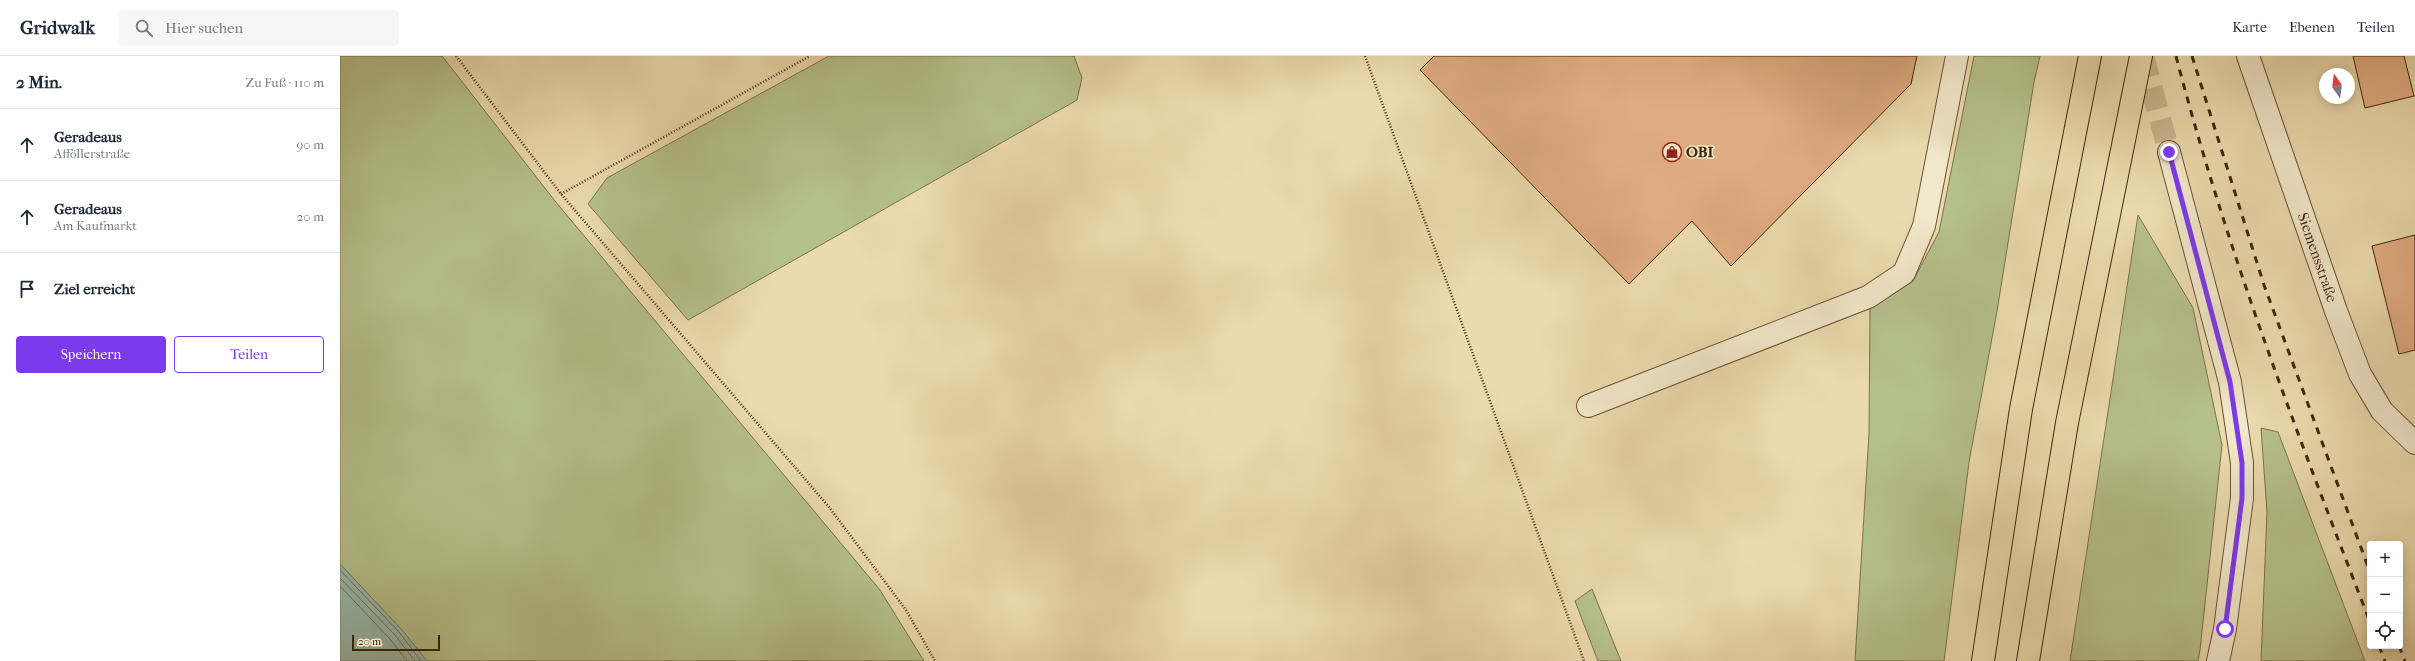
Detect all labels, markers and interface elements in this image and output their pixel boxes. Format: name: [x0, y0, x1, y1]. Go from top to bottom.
search box: [119, 10, 399, 46]
text: Gridwalk: [20, 17, 95, 39]
icon: search: [133, 17, 155, 39]
text: Hier suchen: [165, 19, 243, 37]
text: Karte: [2232, 19, 2267, 36]
text: Ebenen: [2289, 19, 2335, 36]
text: Teilen: [2357, 19, 2395, 36]
north arrow: [2319, 68, 2355, 104]
text: 2 Min.: [16, 72, 62, 92]
text: Zu Fuß · 110 m: [245, 75, 324, 90]
text: Geradeaus: [54, 128, 122, 146]
icon: ahead: [16, 134, 38, 156]
text: 90 m: [296, 137, 324, 152]
shop icon: OBI: [1661, 141, 1683, 163]
place label: OBI: [1686, 143, 1713, 161]
route end: [2160, 143, 2178, 161]
text: Afföllerstraße: [54, 146, 130, 161]
text: Geradeaus: [54, 200, 122, 218]
icon: ahead: [16, 206, 38, 228]
text: 20 m: [297, 209, 324, 224]
street label: Siemensstraße: [2294, 210, 2341, 305]
text: Am Kaufmarkt: [54, 218, 137, 233]
icon: arrive: [16, 278, 38, 300]
text: Ziel erreicht: [54, 280, 135, 298]
button: Speichern: [16, 336, 166, 373]
button: Teilen: [174, 336, 324, 373]
map controls: [2367, 541, 2403, 649]
button: +: [2367, 541, 2403, 577]
button: −: [2367, 577, 2403, 613]
button: locate: [2367, 613, 2403, 649]
route start: [2216, 620, 2234, 638]
scale bar: [352, 633, 440, 652]
text: 20 m: [358, 635, 381, 648]

